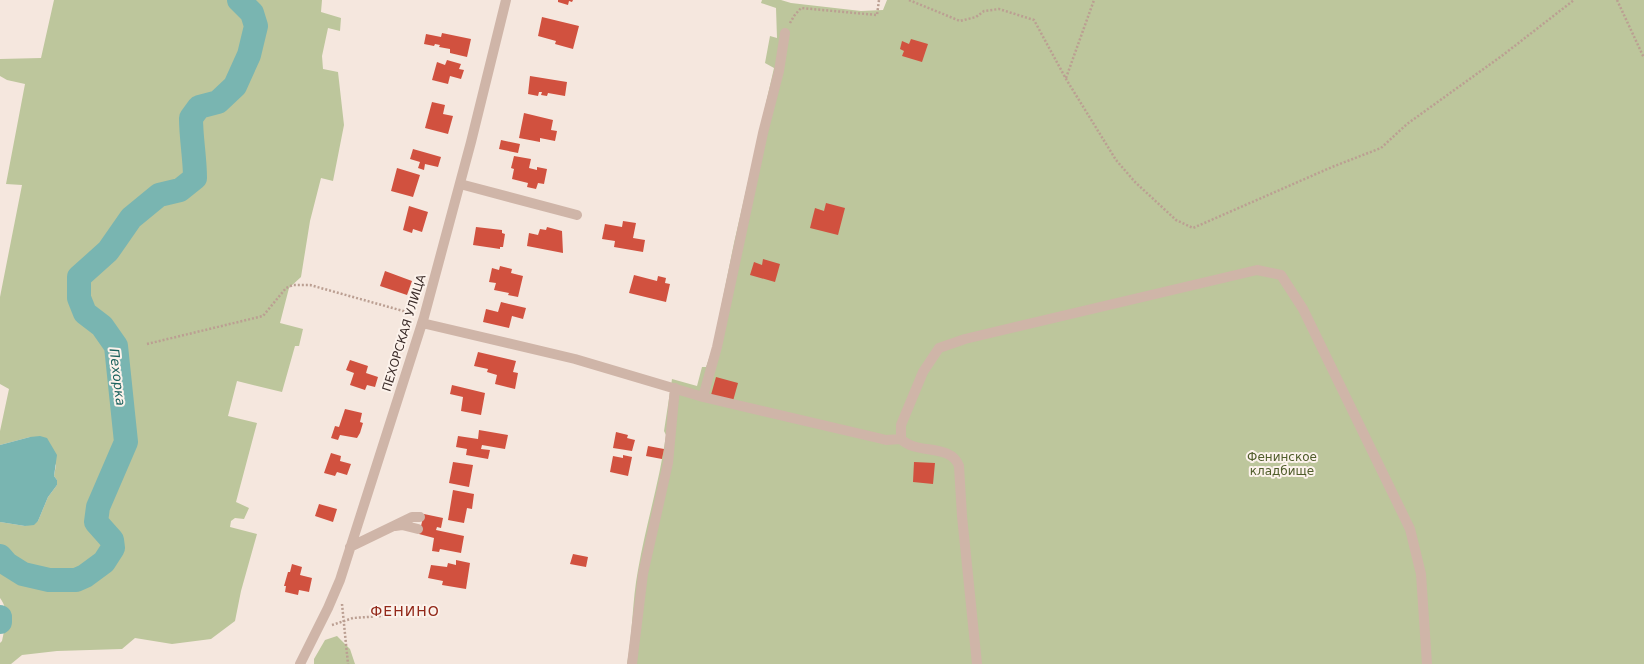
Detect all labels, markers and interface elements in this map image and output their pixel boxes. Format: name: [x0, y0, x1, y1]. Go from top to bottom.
street label: ПЕХОРСКАЯ УЛИЦА: [380, 272, 429, 393]
water label: Пехорка: [107, 348, 128, 407]
park label: Фенинское кладбище: [1247, 450, 1317, 478]
district label: ФЕНИНО: [370, 603, 440, 619]

